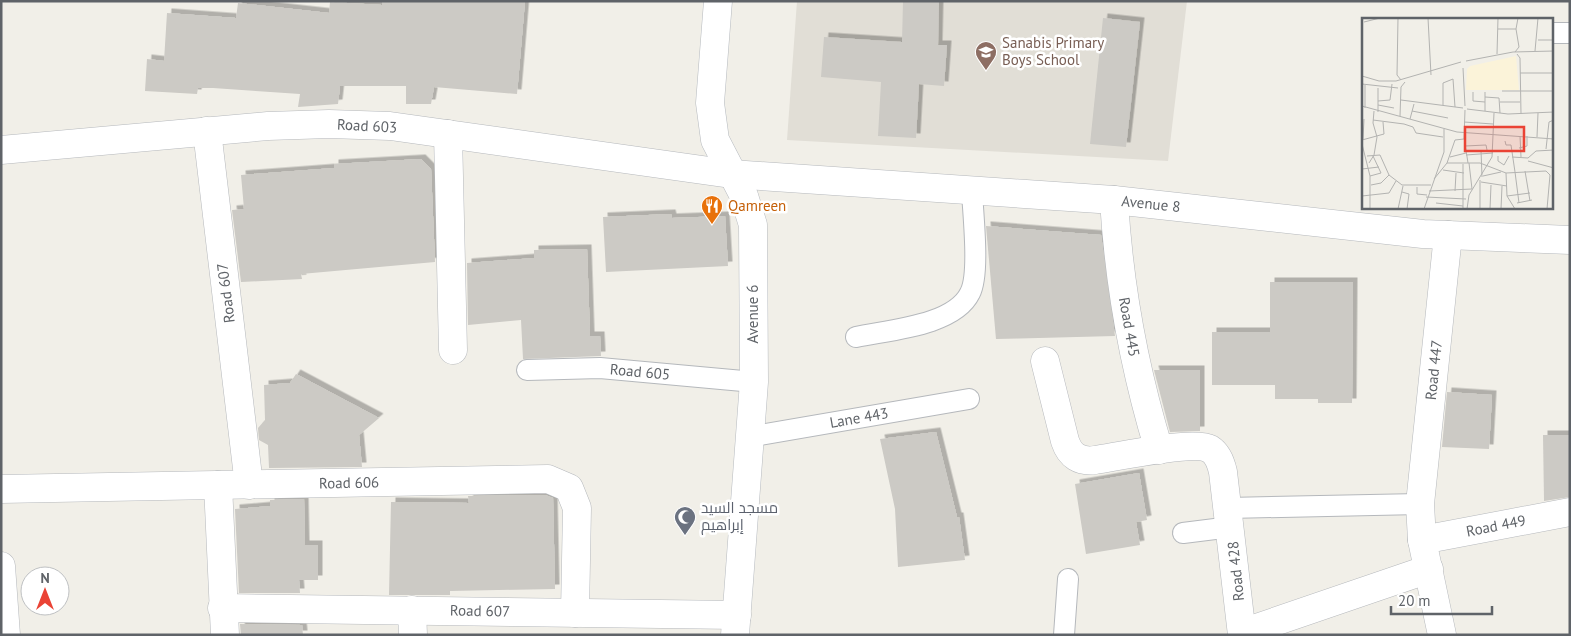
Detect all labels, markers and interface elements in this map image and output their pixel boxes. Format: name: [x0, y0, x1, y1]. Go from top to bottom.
inset map: [1362, 18, 1554, 209]
place label: Sanabis Primary Boys School: [1002, 33, 1104, 69]
school or university icon: Sanabis Primary Boys School: [974, 40, 998, 71]
street label: Road 603: [336, 114, 398, 137]
street label: Avenue 8: [1121, 191, 1181, 216]
restaurant icon: Qamreen: [700, 194, 724, 225]
place label: Qamreen: [728, 196, 786, 215]
street label: Road 607: [212, 262, 239, 324]
street label: Avenue 6: [743, 284, 762, 344]
street label: Road 445: [1115, 296, 1144, 358]
street label: Road 447: [1421, 339, 1446, 401]
street label: Road 605: [609, 359, 671, 384]
street label: Lane 443: [828, 403, 890, 432]
street label: Road 606: [319, 472, 379, 493]
place label: مسجد السيد إبراهيم: [701, 498, 778, 535]
mosque icon: مسجد السيد إبراهيم: [673, 505, 697, 536]
street label: Road 449: [1464, 510, 1527, 541]
street label: Road 428: [1223, 540, 1248, 602]
north arrow: [20, 566, 70, 616]
text: N: [40, 569, 50, 587]
scale bar: [1391, 584, 1492, 616]
text: 20 m: [1398, 591, 1431, 610]
street label: Road 607: [450, 600, 510, 621]

